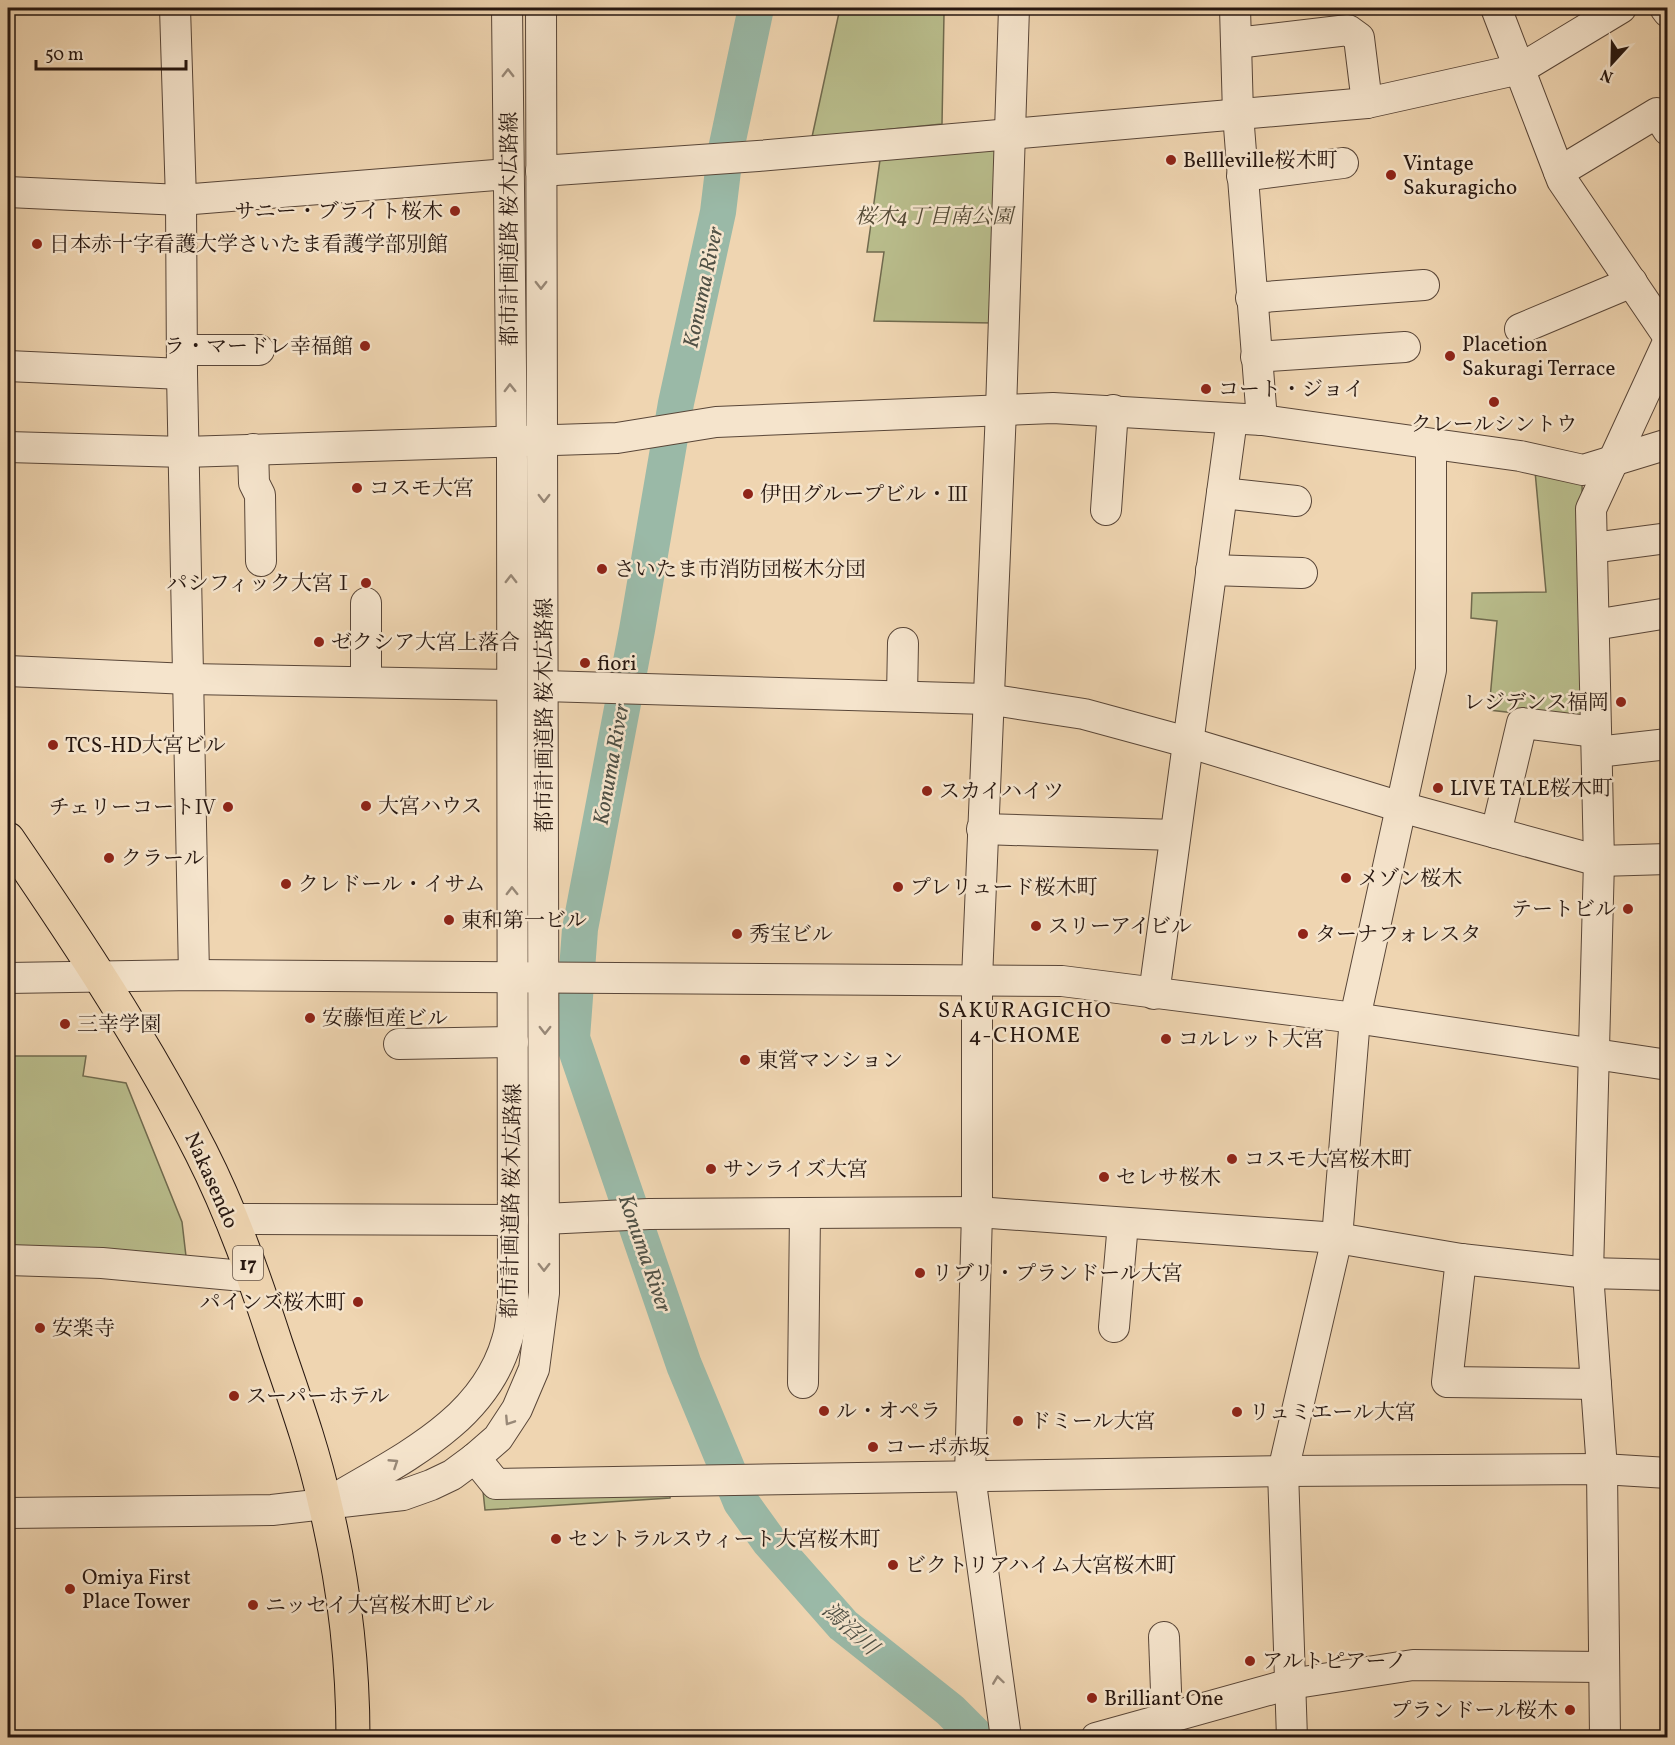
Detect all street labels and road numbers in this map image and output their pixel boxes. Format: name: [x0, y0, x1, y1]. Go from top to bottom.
street label: 都市計画道路 桜木広路線: [496, 111, 525, 347]
street label: 都市計画道路 桜木広路線: [531, 597, 560, 833]
street label: 都市計画道路 桜木広路線: [496, 1083, 529, 1319]
street label: Nakasendo: [177, 1128, 245, 1233]
road number: 17: [233, 1246, 263, 1280]

